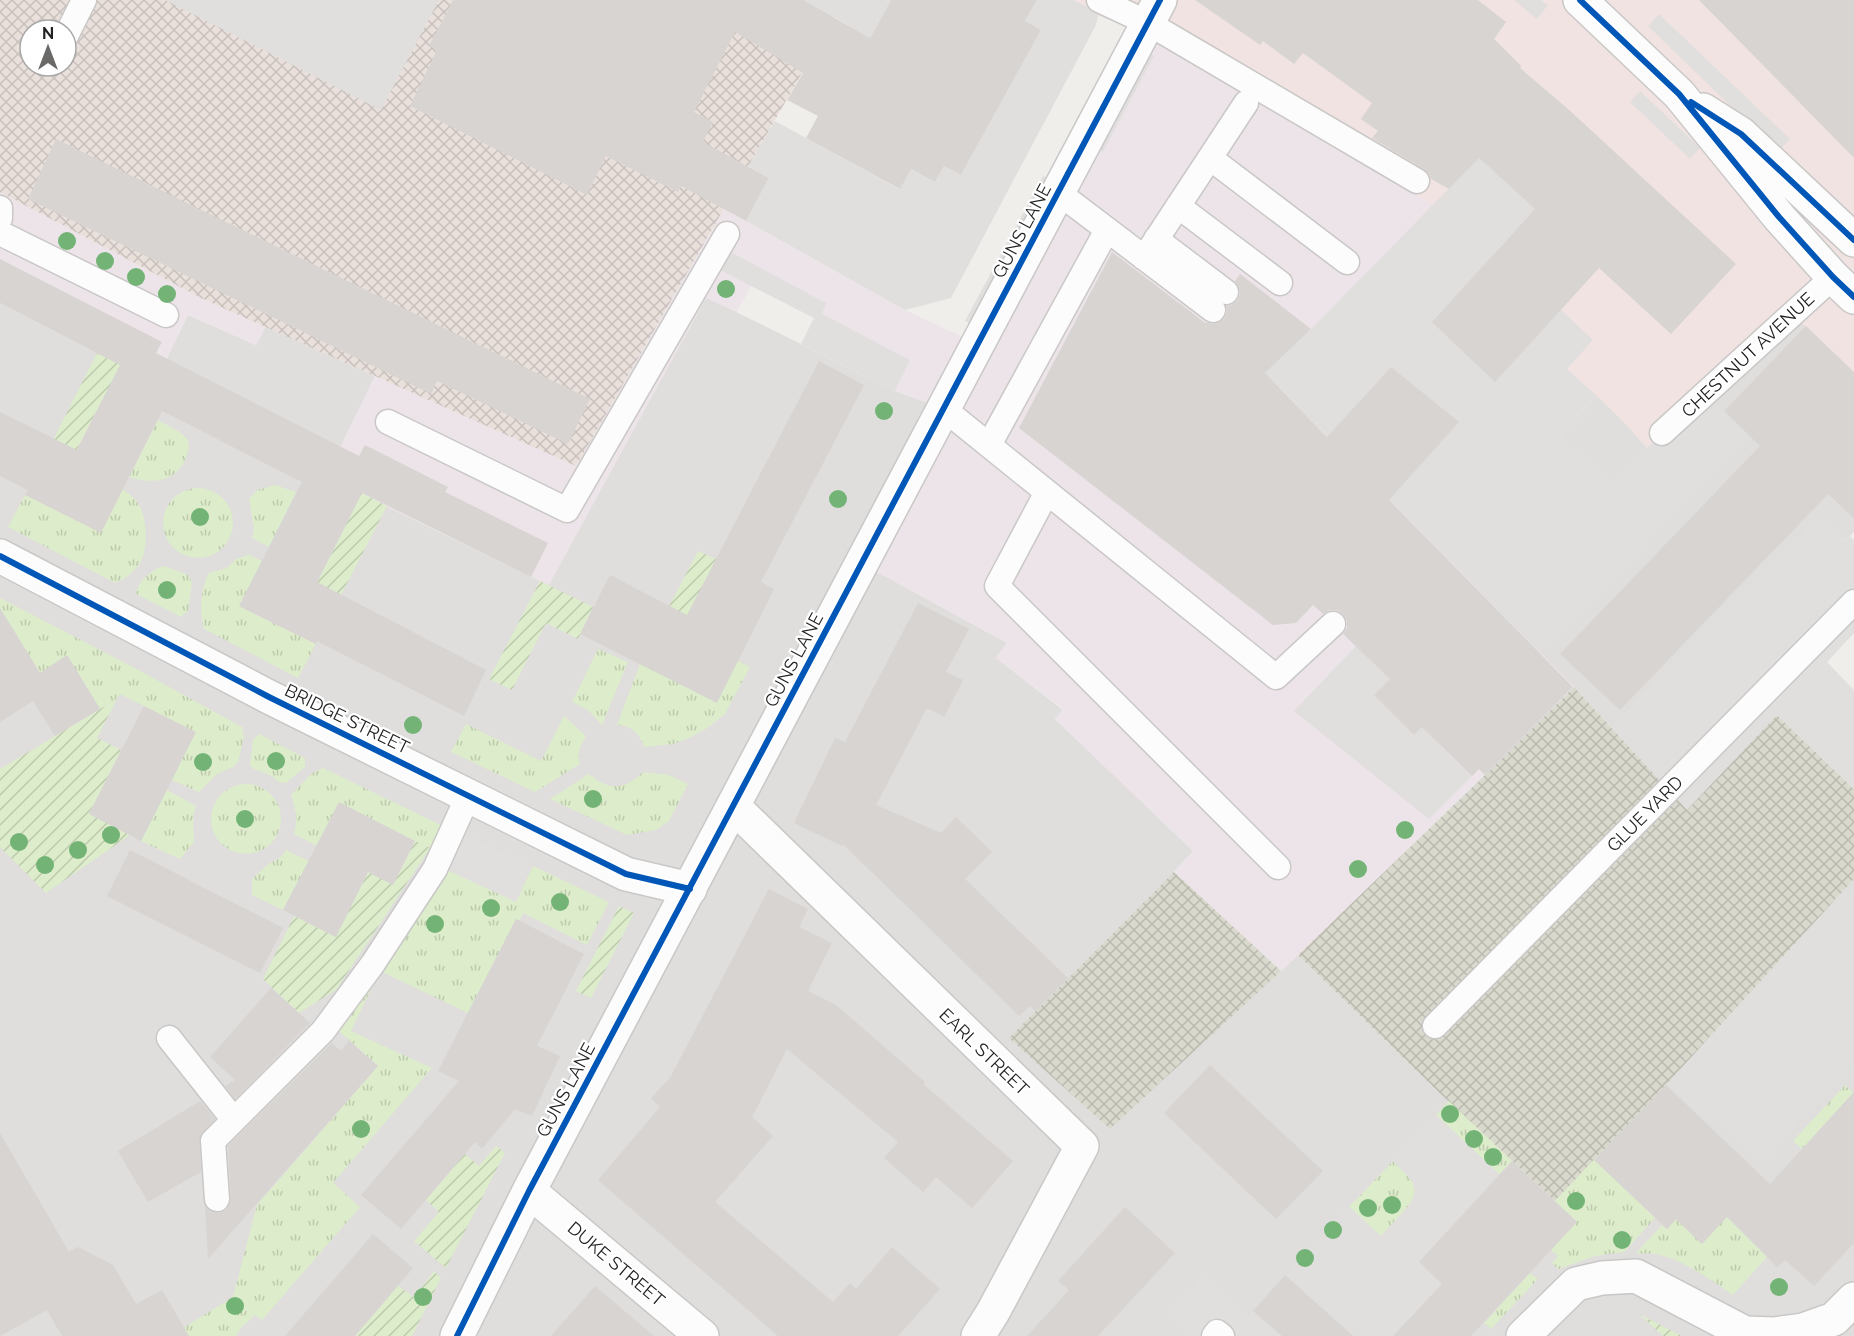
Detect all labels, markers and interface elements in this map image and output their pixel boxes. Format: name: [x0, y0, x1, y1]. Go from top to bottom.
north arrow: [18, 18, 78, 78]
text: N: [42, 24, 54, 43]
street label: GUNS LANE: [988, 180, 1055, 281]
street label: CHESTNUT AVENUE: [1677, 288, 1818, 421]
street label: GUNS LANE: [760, 609, 827, 710]
street label: BRIDGE STREET: [281, 679, 413, 758]
street label: GLUE YARD: [1602, 771, 1687, 856]
street label: EARL STREET: [935, 1004, 1033, 1099]
street label: GUNS LANE: [532, 1039, 599, 1140]
street label: DUKE STREET: [564, 1217, 669, 1310]

